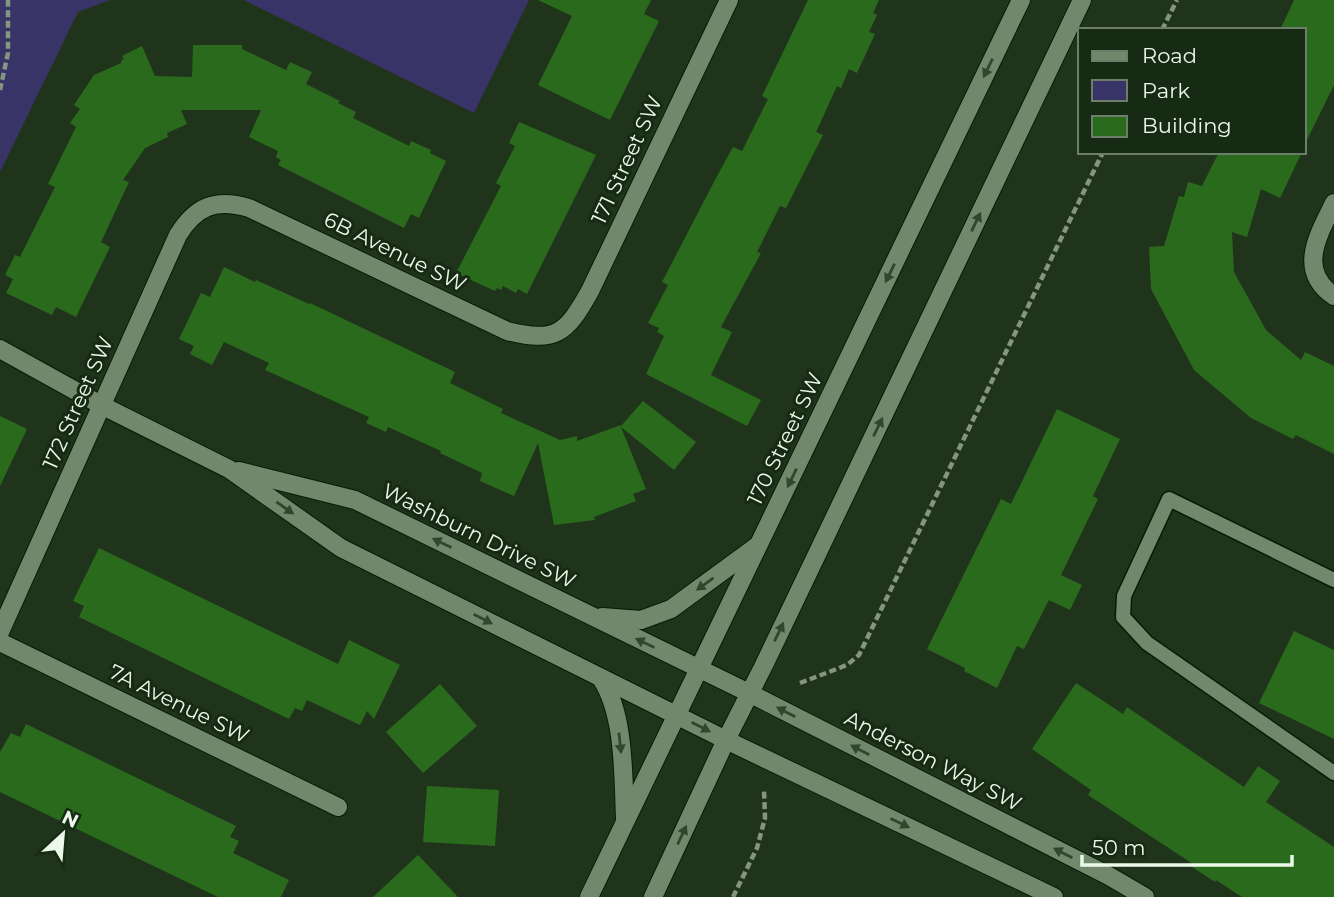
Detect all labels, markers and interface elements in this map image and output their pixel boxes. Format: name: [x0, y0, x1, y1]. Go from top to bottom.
legend: [1078, 28, 1306, 154]
text: Road: [1142, 43, 1197, 68]
one-way arrow: [983, 58, 994, 78]
text: Park: [1142, 78, 1190, 103]
street label: 171 Street SW: [586, 92, 667, 228]
text: Building: [1142, 113, 1232, 138]
street label: 6B Avenue SW: [320, 206, 470, 297]
one-way arrow: [970, 212, 981, 232]
one-way arrow: [884, 263, 896, 283]
street label: 172 Street SW: [37, 333, 118, 473]
street label: 170 Street SW: [742, 369, 827, 509]
one-way arrow: [872, 417, 883, 437]
one-way arrow: [786, 468, 797, 488]
street label: Washburn Drive SW: [378, 478, 580, 593]
one-way arrow: [276, 501, 294, 515]
one-way arrow: [432, 537, 452, 549]
one-way arrow: [696, 577, 714, 591]
one-way arrow: [473, 613, 493, 625]
one-way arrow: [774, 622, 785, 642]
one-way arrow: [635, 637, 655, 648]
street label: 7A Avenue SW: [105, 659, 253, 748]
street label: Anderson Way SW: [841, 705, 1026, 816]
one-way arrow: [776, 707, 796, 718]
one-way arrow: [691, 722, 711, 733]
one-way arrow: [615, 732, 626, 754]
one-way arrow: [850, 745, 870, 756]
north arrow: [28, 799, 98, 869]
text: N: [58, 805, 82, 833]
one-way arrow: [890, 817, 910, 829]
scale bar: [1082, 824, 1292, 868]
one-way arrow: [676, 825, 688, 845]
text: 50 m: [1092, 835, 1146, 860]
one-way arrow: [1053, 847, 1073, 858]

